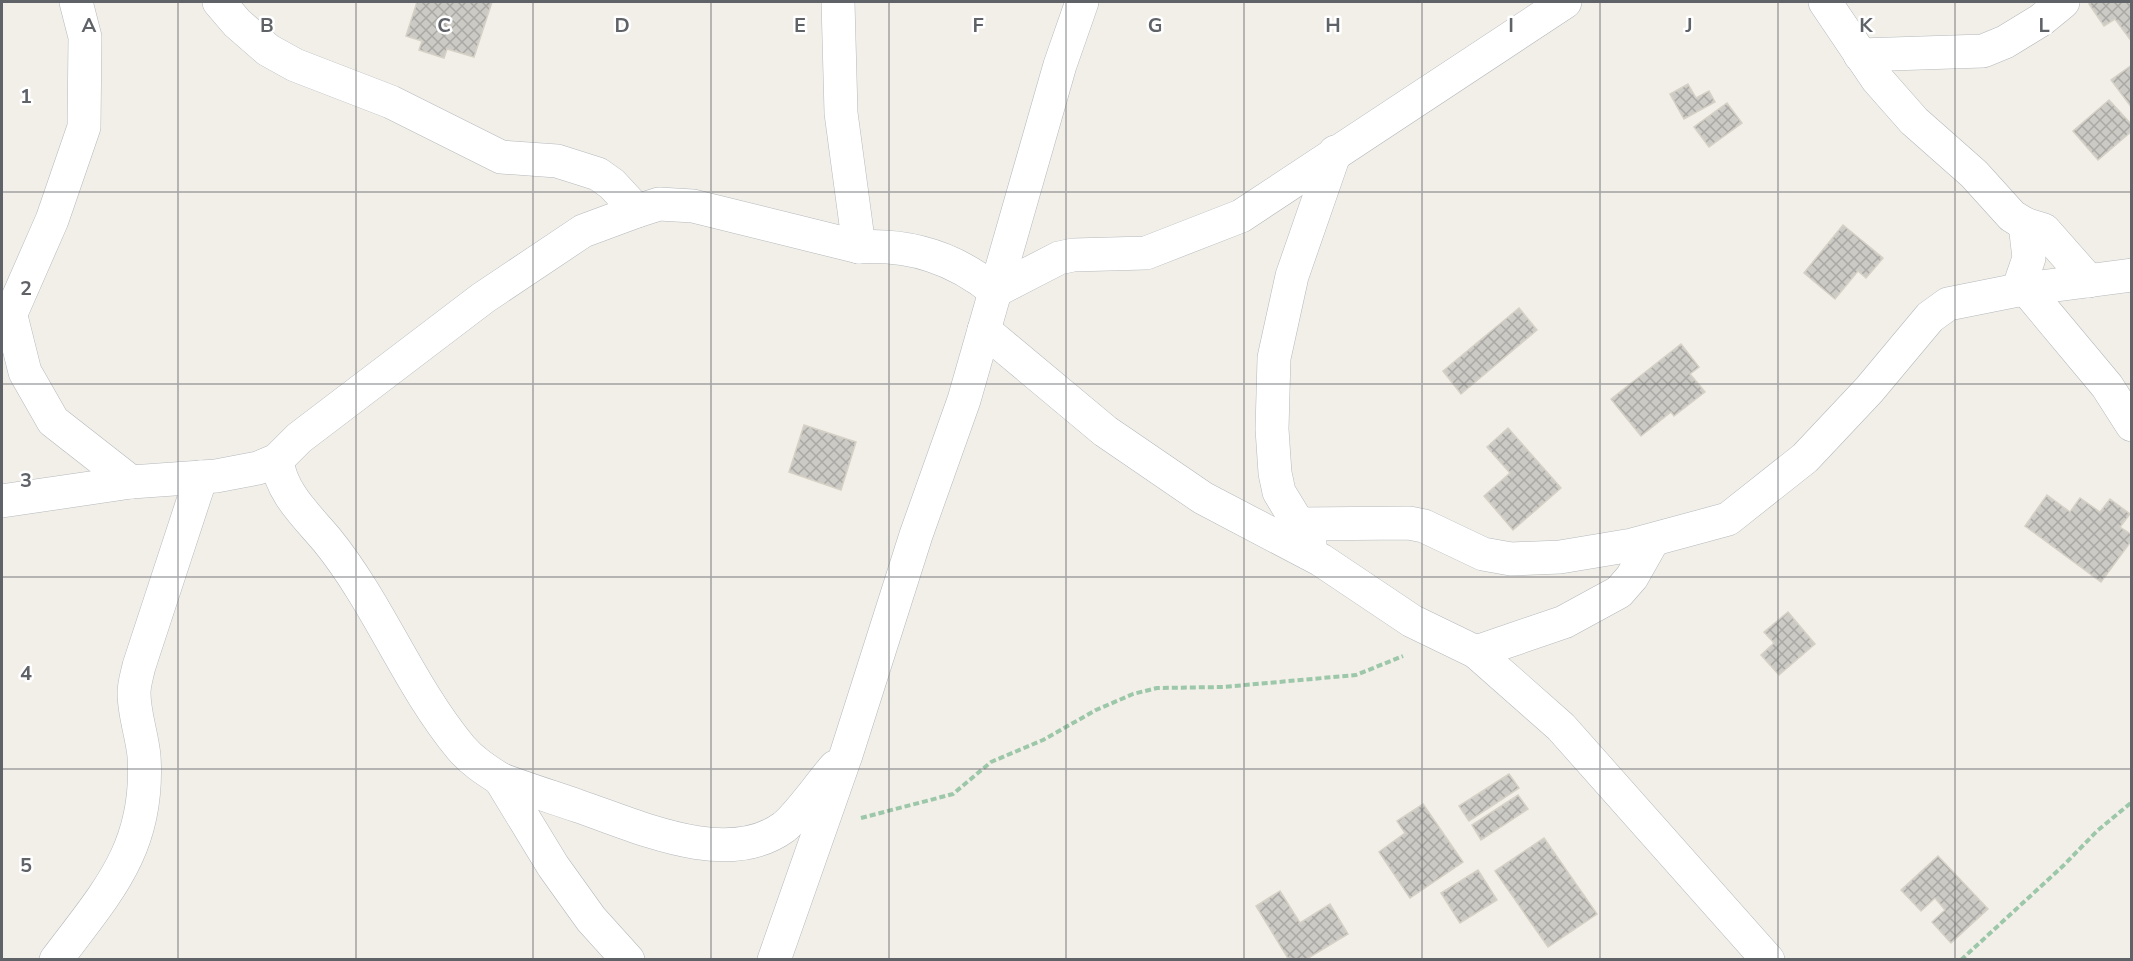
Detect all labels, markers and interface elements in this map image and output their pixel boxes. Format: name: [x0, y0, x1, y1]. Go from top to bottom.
text: A: [82, 12, 97, 39]
text: B: [260, 12, 274, 39]
text: C: [437, 12, 451, 39]
text: D: [614, 12, 630, 39]
text: E: [794, 12, 806, 39]
text: F: [972, 12, 984, 39]
text: G: [1148, 12, 1162, 39]
text: H: [1325, 12, 1341, 39]
text: I: [1508, 12, 1514, 39]
text: J: [1684, 12, 1693, 39]
text: K: [1859, 12, 1873, 39]
text: L: [2038, 12, 2050, 39]
text: 1: [20, 83, 32, 110]
text: 2: [20, 275, 32, 302]
text: 3: [20, 467, 32, 494]
text: 4: [20, 660, 32, 687]
text: 5: [20, 852, 32, 879]

